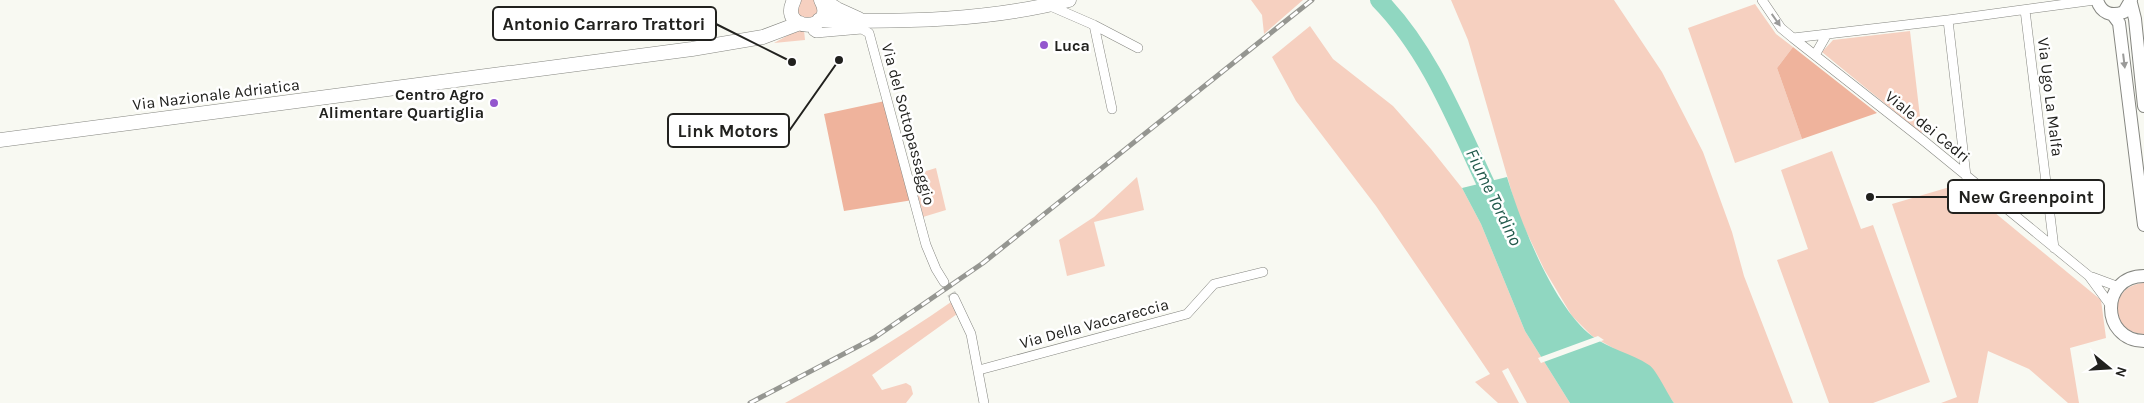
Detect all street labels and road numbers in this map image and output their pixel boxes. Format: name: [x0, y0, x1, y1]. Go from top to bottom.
street label: Via Ugo La Malfa: [2034, 37, 2067, 158]
street label: Via del Sottopassaggio: [878, 41, 939, 207]
street label: Via Nazionale Adriatica: [131, 75, 301, 114]
street label: Viale dei Cedri: [1882, 86, 1974, 166]
street label: Via Della Vaccareccia: [1018, 294, 1171, 353]

